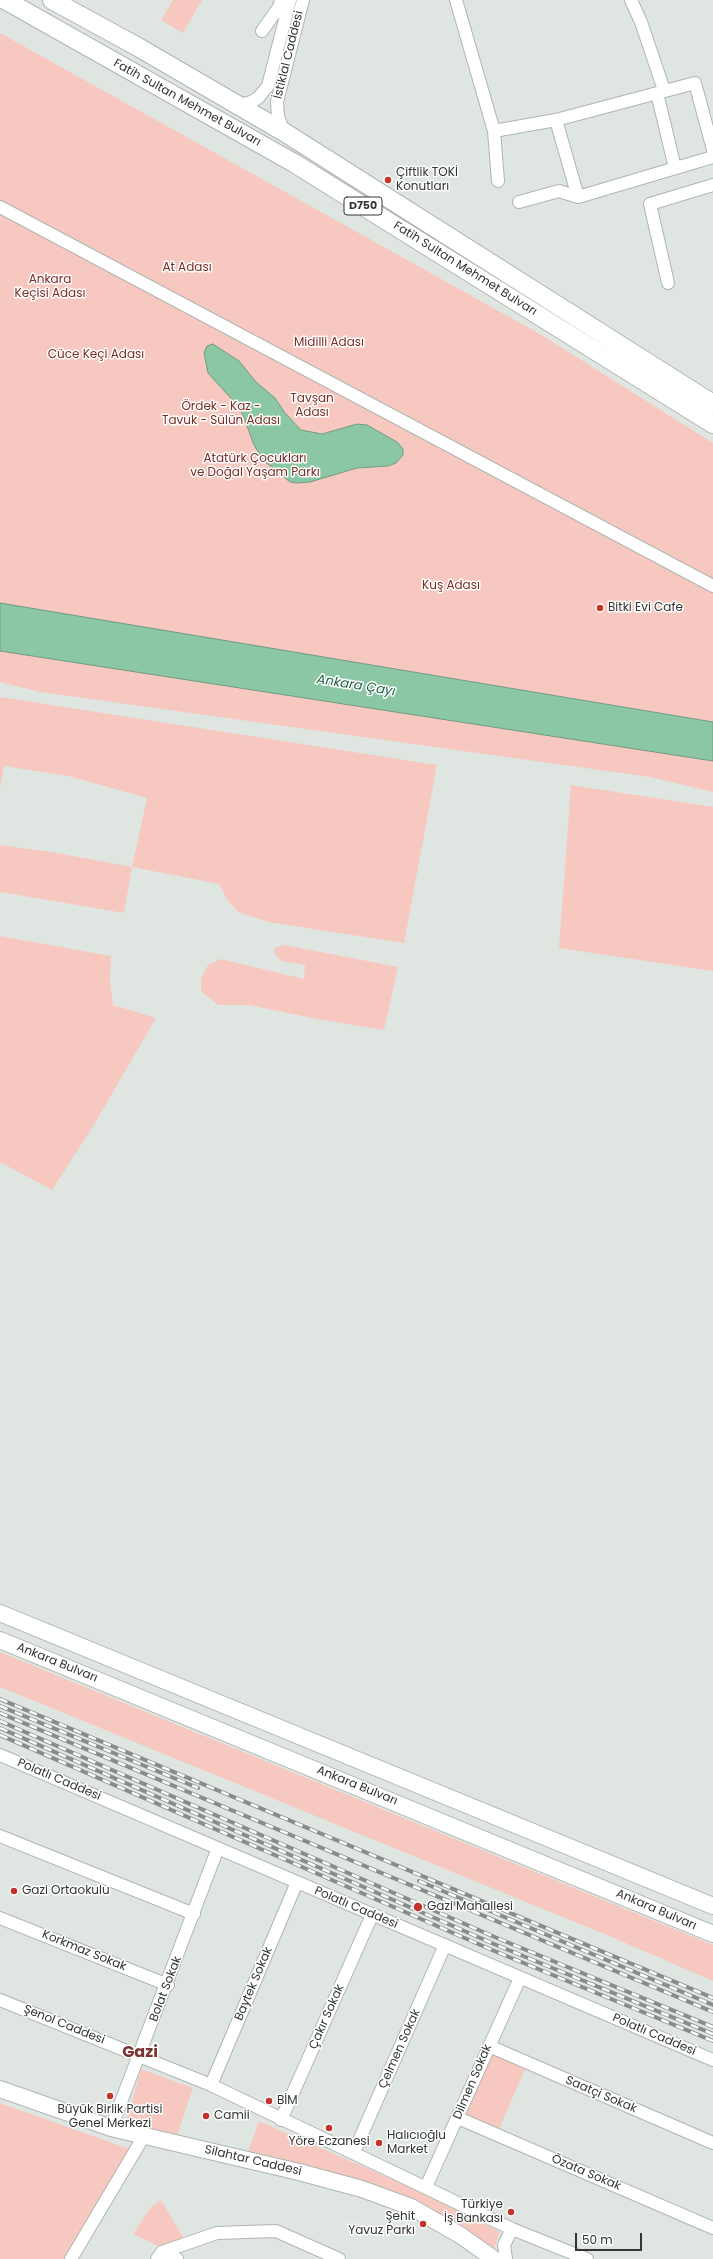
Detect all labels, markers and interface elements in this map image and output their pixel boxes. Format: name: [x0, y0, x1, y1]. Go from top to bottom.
street label: İstiklal Caddesi: [271, 10, 307, 100]
street label: Fatih Sultan Mehmet Bulvarı: [111, 56, 263, 150]
place label: Çiftlik TOKİ Konutları: [396, 166, 458, 194]
marker: Çiftlik TOKİ Konutları: [383, 175, 393, 185]
road number: D750: [344, 197, 382, 215]
street label: Fatih Sultan Mehmet Bulvarı: [391, 219, 539, 319]
park label: At Adası: [162, 261, 212, 275]
park label: Ankara Keçisi Adası: [15, 273, 85, 301]
park label: Midilli Adası: [294, 336, 364, 350]
park label: Cüce Keçi Adası: [48, 348, 144, 362]
park label: Tavşan Adası: [290, 392, 334, 420]
park label: Ördek - Kaz - Tavuk - Sülün Adası: [162, 400, 280, 428]
park label: Atatürk Çocukları ve Doğal Yaşam Parkı: [190, 452, 320, 480]
park label: Kuş Adası: [422, 579, 480, 593]
place label: Bitki Evi Cafe: [608, 601, 683, 615]
marker: Bitki Evi Cafe: [595, 603, 605, 613]
water label: Ankara Çayı: [316, 672, 396, 700]
street label: Ankara Bulvarı: [14, 1640, 100, 1686]
street label: Polatlı Caddesi: [15, 1756, 103, 1804]
street label: Ankara Bulvarı: [314, 1763, 400, 1809]
place label: Gazi Ortaokulu: [22, 1884, 110, 1898]
street label: Polatlı Caddesi: [312, 1884, 400, 1932]
marker: Gazi Ortaokulu: [9, 1886, 19, 1896]
street label: Ankara Bulvarı: [614, 1887, 698, 1933]
place label: Gazi Mahallesi: [427, 1900, 513, 1914]
marker: Gazi Mahallesi: [412, 1901, 424, 1913]
street label: Korkmaz Sokak: [40, 1927, 128, 1975]
street label: Baytek Sokak: [232, 1945, 276, 2023]
street label: Bolat Sokak: [147, 1954, 185, 2024]
street label: Çakır Sokak: [306, 1982, 348, 2052]
street label: Şenol Caddesi: [21, 2002, 107, 2048]
street label: Çelmen Sokak: [376, 2007, 424, 2091]
street label: Polatlı Caddesi: [610, 2011, 698, 2059]
street label: Dilmen Sokak: [451, 2042, 495, 2122]
district label: Gazi: [122, 2043, 158, 2063]
street label: Saatçi Sokak: [563, 2073, 639, 2117]
marker: Büyük Birlik Partisi Genel Merkezi: [105, 2091, 115, 2101]
place label: BİM: [277, 2094, 298, 2108]
marker: BİM: [264, 2096, 274, 2106]
place label: Büyük Birlik Partisi Genel Merkezi: [58, 2103, 162, 2131]
place label: Camii: [214, 2109, 250, 2123]
marker: Camii: [201, 2111, 211, 2121]
marker: Yöre Eczanesi: [324, 2123, 334, 2133]
place label: Halıcıoğlu Market: [387, 2129, 446, 2157]
place label: Yöre Eczanesi: [288, 2135, 370, 2149]
marker: Halıcıoğlu Market: [374, 2138, 384, 2148]
street label: Silahtar Caddesi: [203, 2143, 303, 2179]
street label: Özata Sokak: [549, 2152, 623, 2194]
place label: Türkiye İş Bankası: [444, 2198, 503, 2226]
marker: Türkiye İş Bankası: [506, 2207, 516, 2217]
place label: Şehit Yavuz Parkı: [348, 2210, 415, 2238]
marker: Şehit Yavuz Parkı: [418, 2219, 428, 2229]
scale bar: [577, 2225, 644, 2251]
text: 50 m: [582, 2231, 613, 2248]

